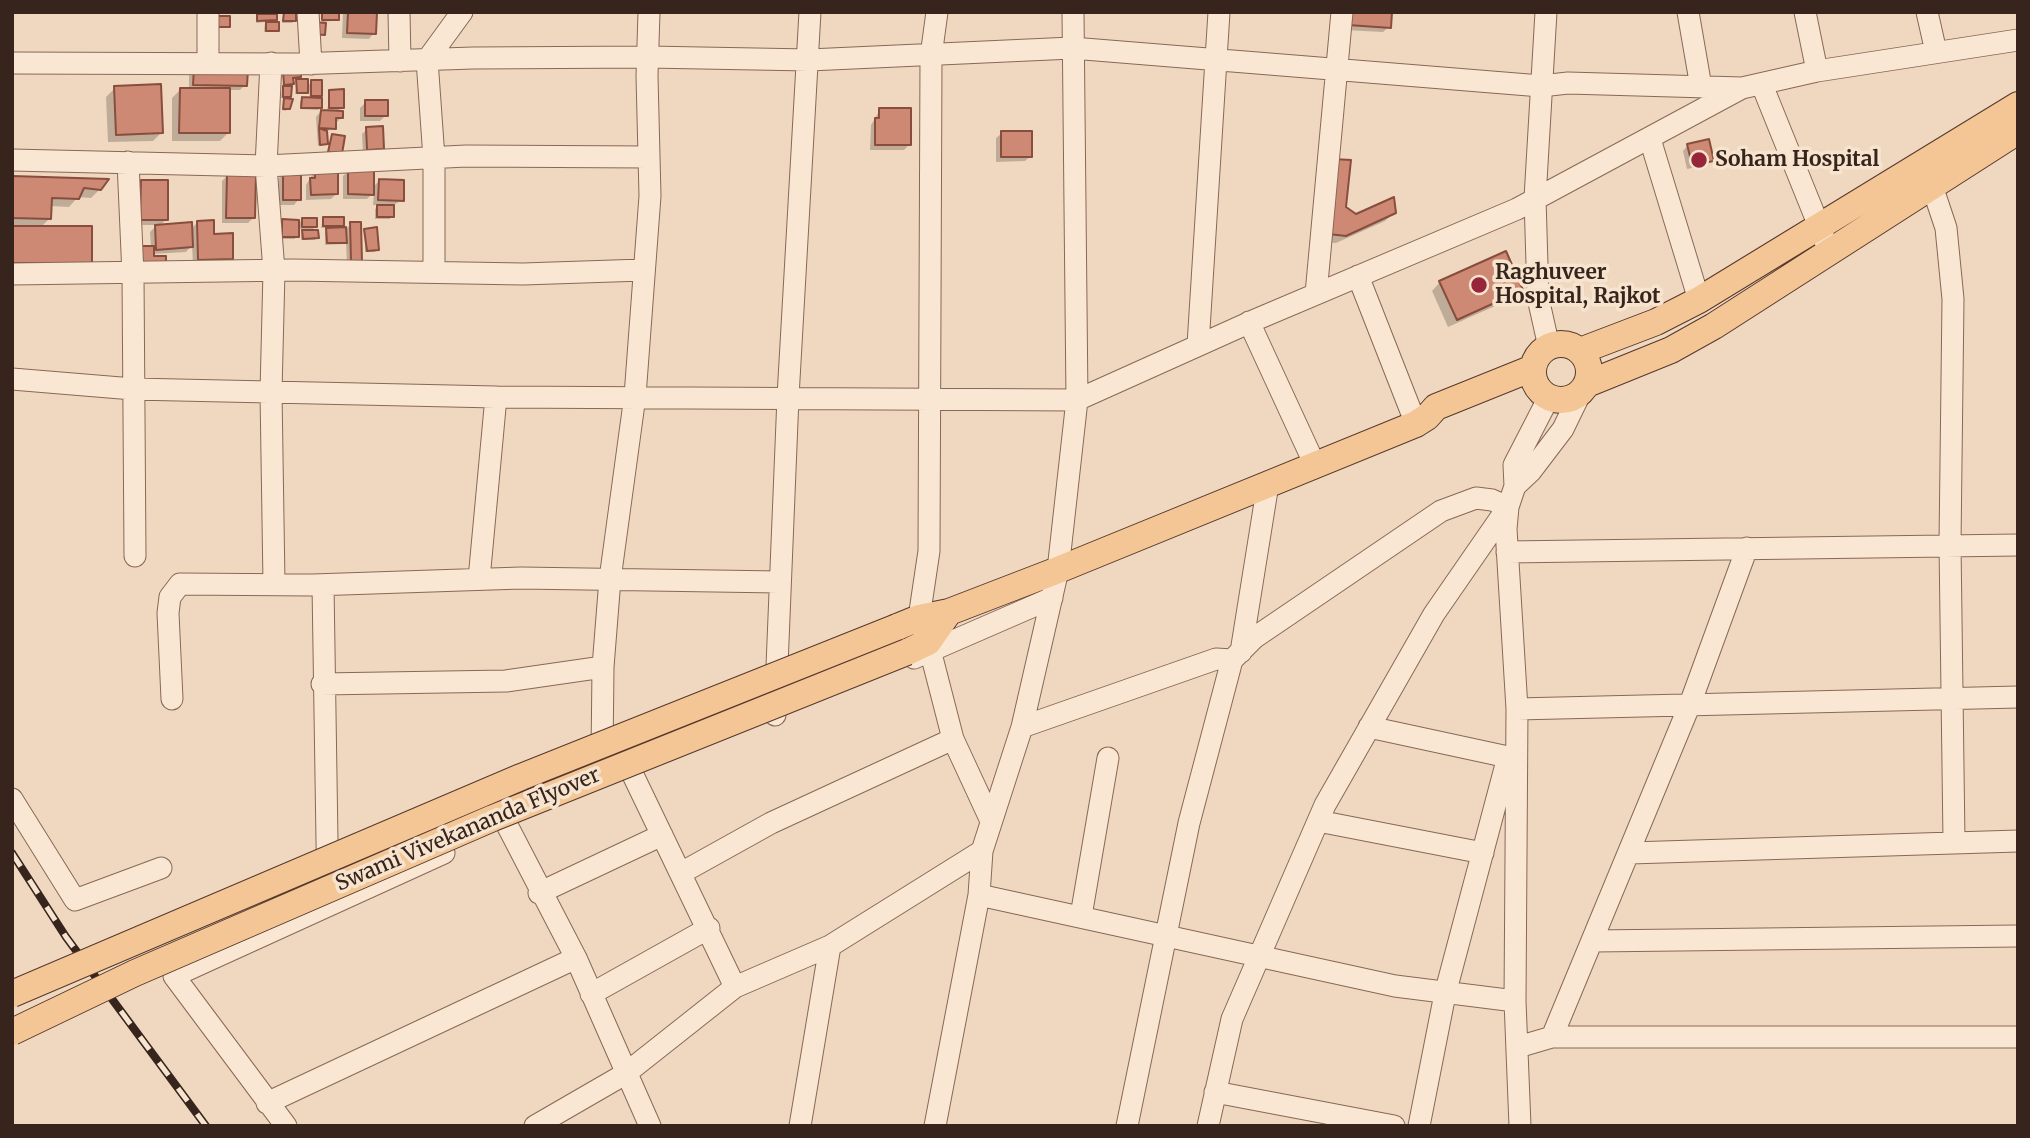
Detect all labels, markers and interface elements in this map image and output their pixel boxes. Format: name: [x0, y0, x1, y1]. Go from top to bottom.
place label: Soham Hospital: [1715, 147, 1879, 173]
marker: Soham Hospital: [1689, 150, 1709, 170]
place label: Raghuveer Hospital, Rajkot: [1495, 260, 1660, 310]
marker: Raghuveer Hospital, Rajkot: [1469, 275, 1489, 295]
street label: Swami Vivekananda Flyover: [332, 763, 604, 897]

